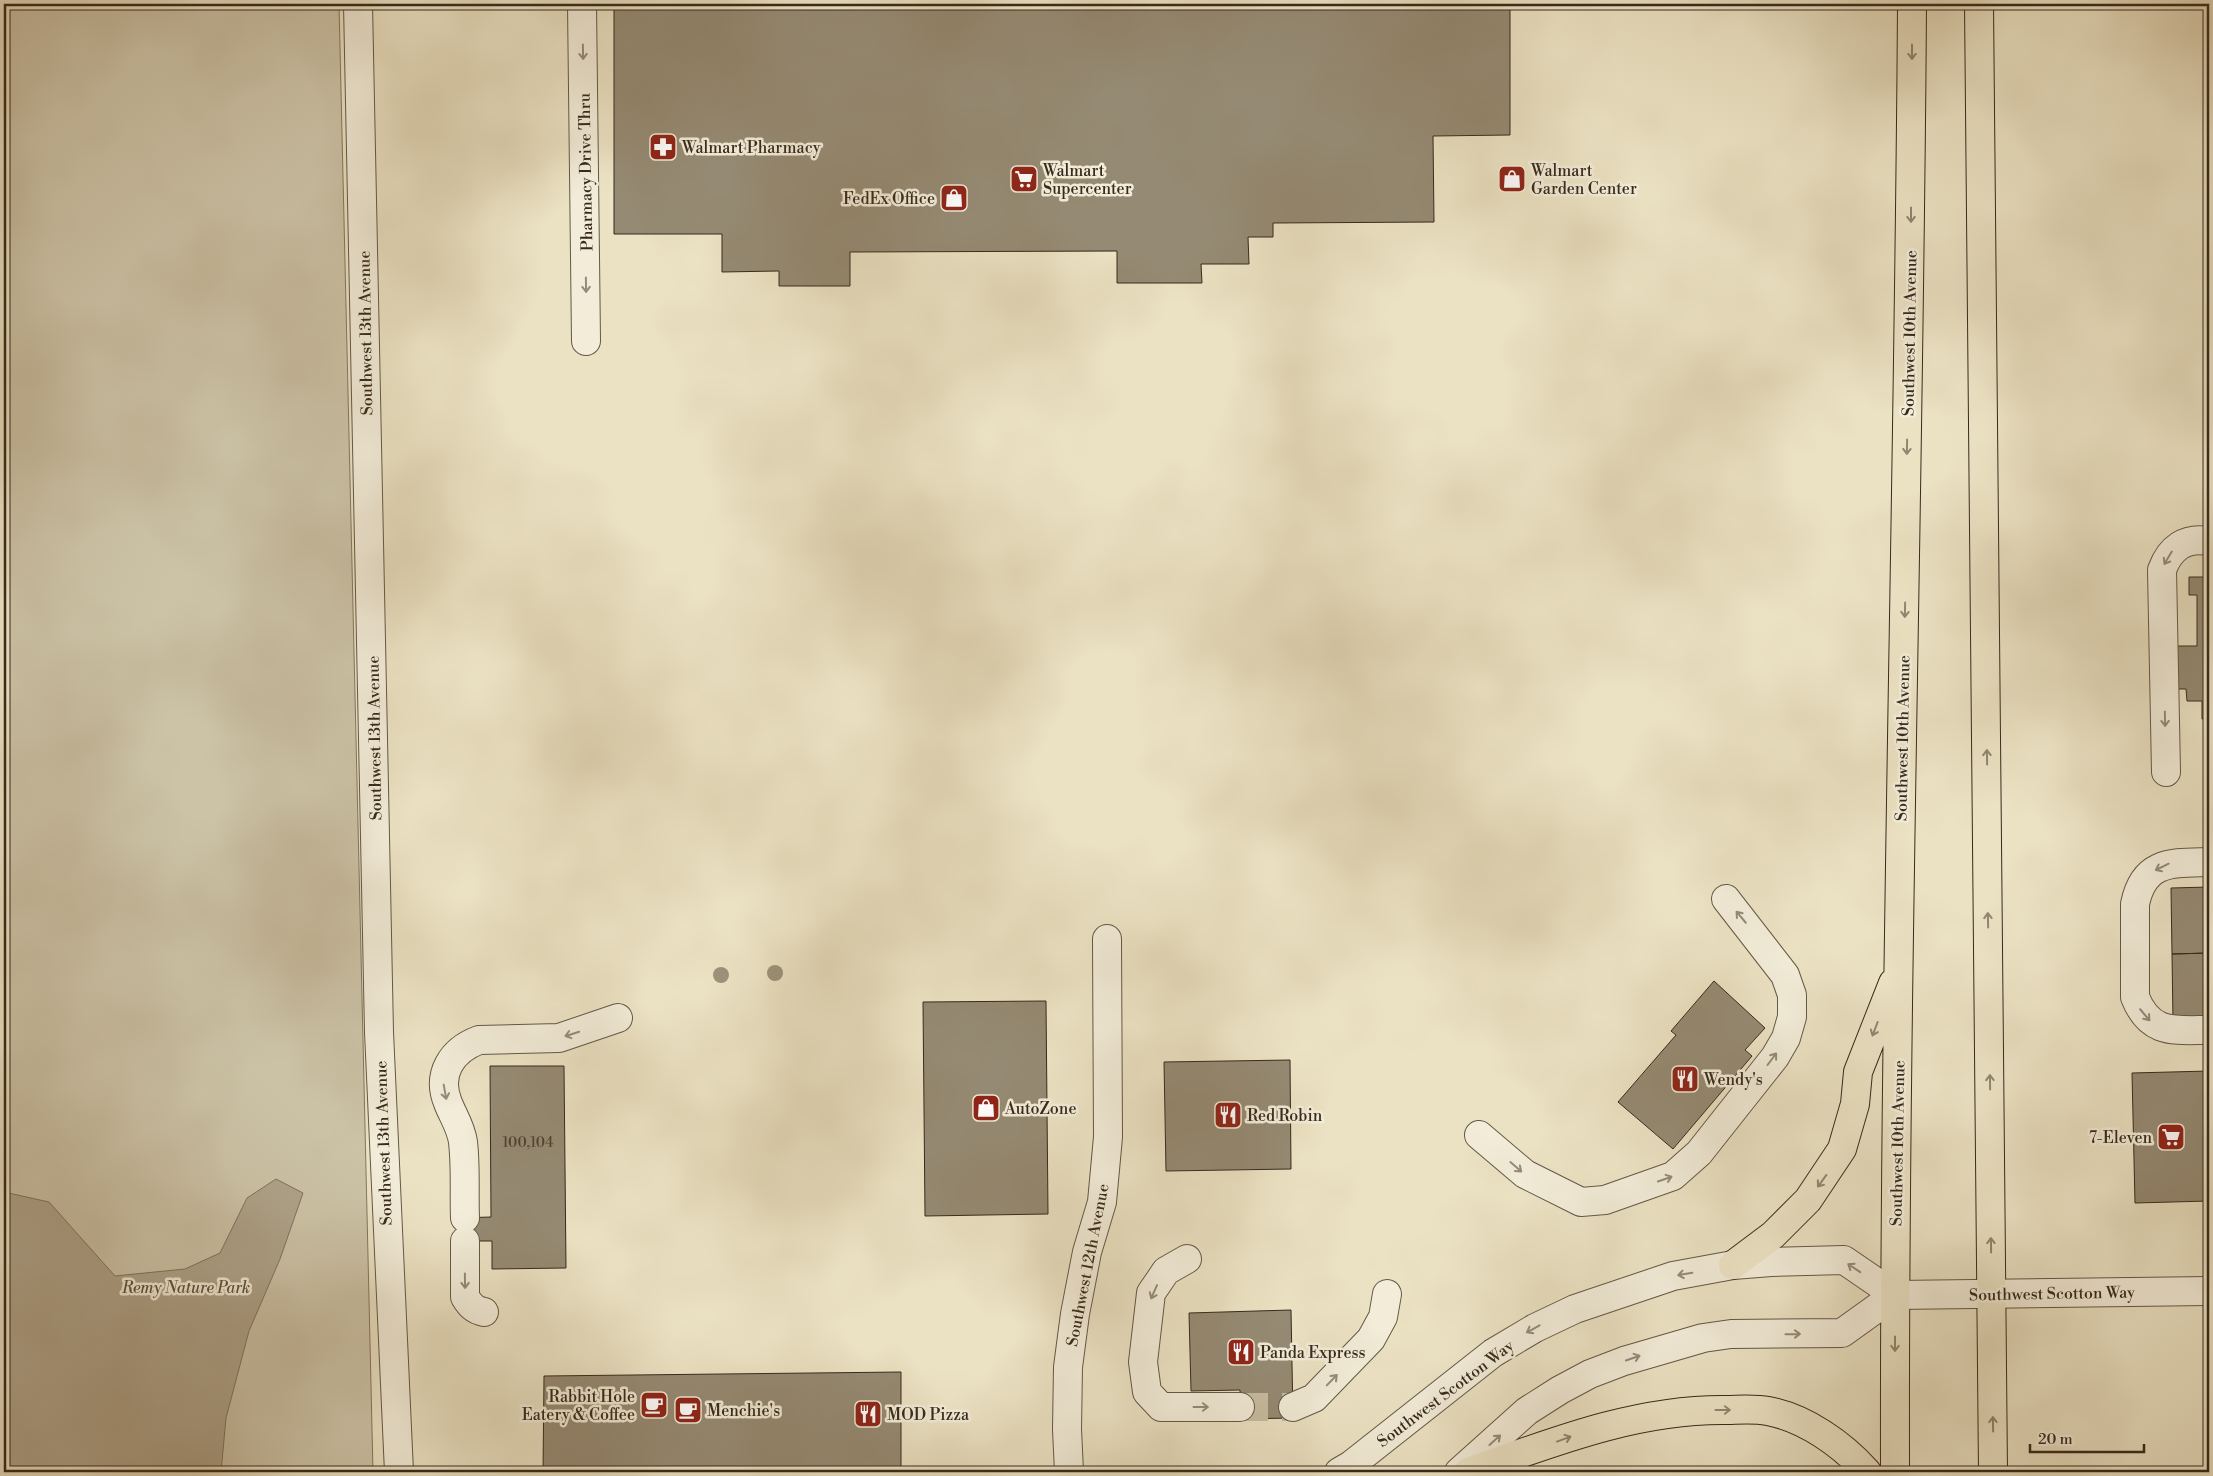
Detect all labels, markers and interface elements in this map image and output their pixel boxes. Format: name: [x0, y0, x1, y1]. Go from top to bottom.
one-way arrow: [578, 44, 588, 60]
one-way arrow: [1907, 44, 1917, 60]
street label: Pharmacy Drive Thru: [575, 93, 597, 251]
pharmacy icon: Walmart Pharmacy: [648, 132, 678, 162]
place label: Walmart Pharmacy: [681, 138, 821, 158]
place label: Walmart Supercenter: [1042, 161, 1132, 199]
place label: Walmart Garden Center: [1530, 161, 1637, 199]
supermarket icon: Walmart Supercenter: [1009, 164, 1039, 194]
shop icon: Walmart Garden Center: [1497, 164, 1527, 194]
shop icon: FedEx Office: [939, 183, 969, 213]
place label: FedEx Office: [843, 189, 935, 209]
one-way arrow: [1906, 207, 1915, 223]
street label: Southwest 13th Avenue: [355, 250, 377, 416]
street label: Southwest 10th Avenue: [1899, 250, 1921, 416]
one-way arrow: [581, 276, 591, 293]
one-way arrow: [1902, 439, 1912, 455]
one-way arrow: [2163, 550, 2173, 564]
one-way arrow: [1900, 602, 1909, 618]
street label: Southwest 13th Avenue: [364, 655, 386, 821]
street label: Southwest 10th Avenue: [1892, 655, 1914, 821]
one-way arrow: [2160, 710, 2170, 726]
one-way arrow: [1982, 749, 1992, 766]
one-way arrow: [2154, 862, 2169, 872]
one-way arrow: [1736, 911, 1747, 924]
one-way arrow: [1983, 912, 1993, 928]
one-way arrow: [2140, 1008, 2151, 1021]
one-way arrow: [1870, 1021, 1879, 1037]
one-way arrow: [564, 1029, 580, 1039]
one-way arrow: [1767, 1053, 1778, 1066]
street label: Southwest 13th Avenue: [371, 1060, 397, 1226]
street label: Southwest 10th Avenue: [1887, 1060, 1909, 1226]
restaurant icon: Wendy's: [1670, 1064, 1700, 1094]
place label: Wendy's: [1703, 1070, 1763, 1090]
one-way arrow: [1985, 1074, 1995, 1090]
one-way arrow: [441, 1083, 451, 1099]
shop icon: AutoZone: [971, 1093, 1001, 1123]
place label: AutoZone: [1004, 1099, 1076, 1119]
restaurant icon: Red Robin: [1213, 1100, 1243, 1130]
place label: Red Robin: [1247, 1106, 1323, 1126]
supermarket icon: 7-Eleven: [2156, 1122, 2186, 1152]
place label: 7-Eleven: [2089, 1128, 2152, 1148]
house number: 100,104: [503, 1134, 553, 1152]
one-way arrow: [1509, 1161, 1522, 1172]
one-way arrow: [1657, 1174, 1672, 1183]
one-way arrow: [1817, 1174, 1827, 1188]
street label: Southwest 12th Avenue: [1062, 1182, 1114, 1348]
one-way arrow: [1986, 1237, 1996, 1253]
one-way arrow: [1848, 1263, 1862, 1273]
one-way arrow: [1677, 1269, 1693, 1279]
one-way arrow: [460, 1273, 470, 1289]
park label: Remy Nature Park: [121, 1278, 250, 1298]
street label: Southwest Scotton Way: [1969, 1283, 2135, 1305]
one-way arrow: [1148, 1284, 1158, 1299]
one-way arrow: [1526, 1325, 1540, 1335]
one-way arrow: [1784, 1329, 1801, 1339]
street label: Southwest Scotton Way: [1373, 1336, 1518, 1452]
one-way arrow: [1890, 1336, 1900, 1352]
restaurant icon: Panda Express: [1226, 1337, 1256, 1367]
place label: Panda Express: [1260, 1343, 1366, 1363]
one-way arrow: [1625, 1353, 1641, 1362]
one-way arrow: [1326, 1373, 1338, 1386]
place label: Rabbit Hole Eatery & Coffee: [522, 1387, 635, 1425]
cafe icon: Rabbit Hole Eatery & Coffee: [639, 1390, 669, 1420]
cafe icon: Menchie's: [673, 1395, 703, 1425]
restaurant icon: MOD Pizza: [853, 1399, 883, 1429]
place label: Menchie's: [707, 1401, 780, 1421]
one-way arrow: [1193, 1402, 1209, 1412]
place label: MOD Pizza: [887, 1405, 970, 1425]
one-way arrow: [1714, 1405, 1731, 1415]
one-way arrow: [1988, 1416, 1998, 1432]
scale bar: [2030, 1421, 2144, 1453]
text: 20 m: [2038, 1430, 2073, 1449]
one-way arrow: [1488, 1434, 1501, 1446]
one-way arrow: [1556, 1434, 1571, 1443]

